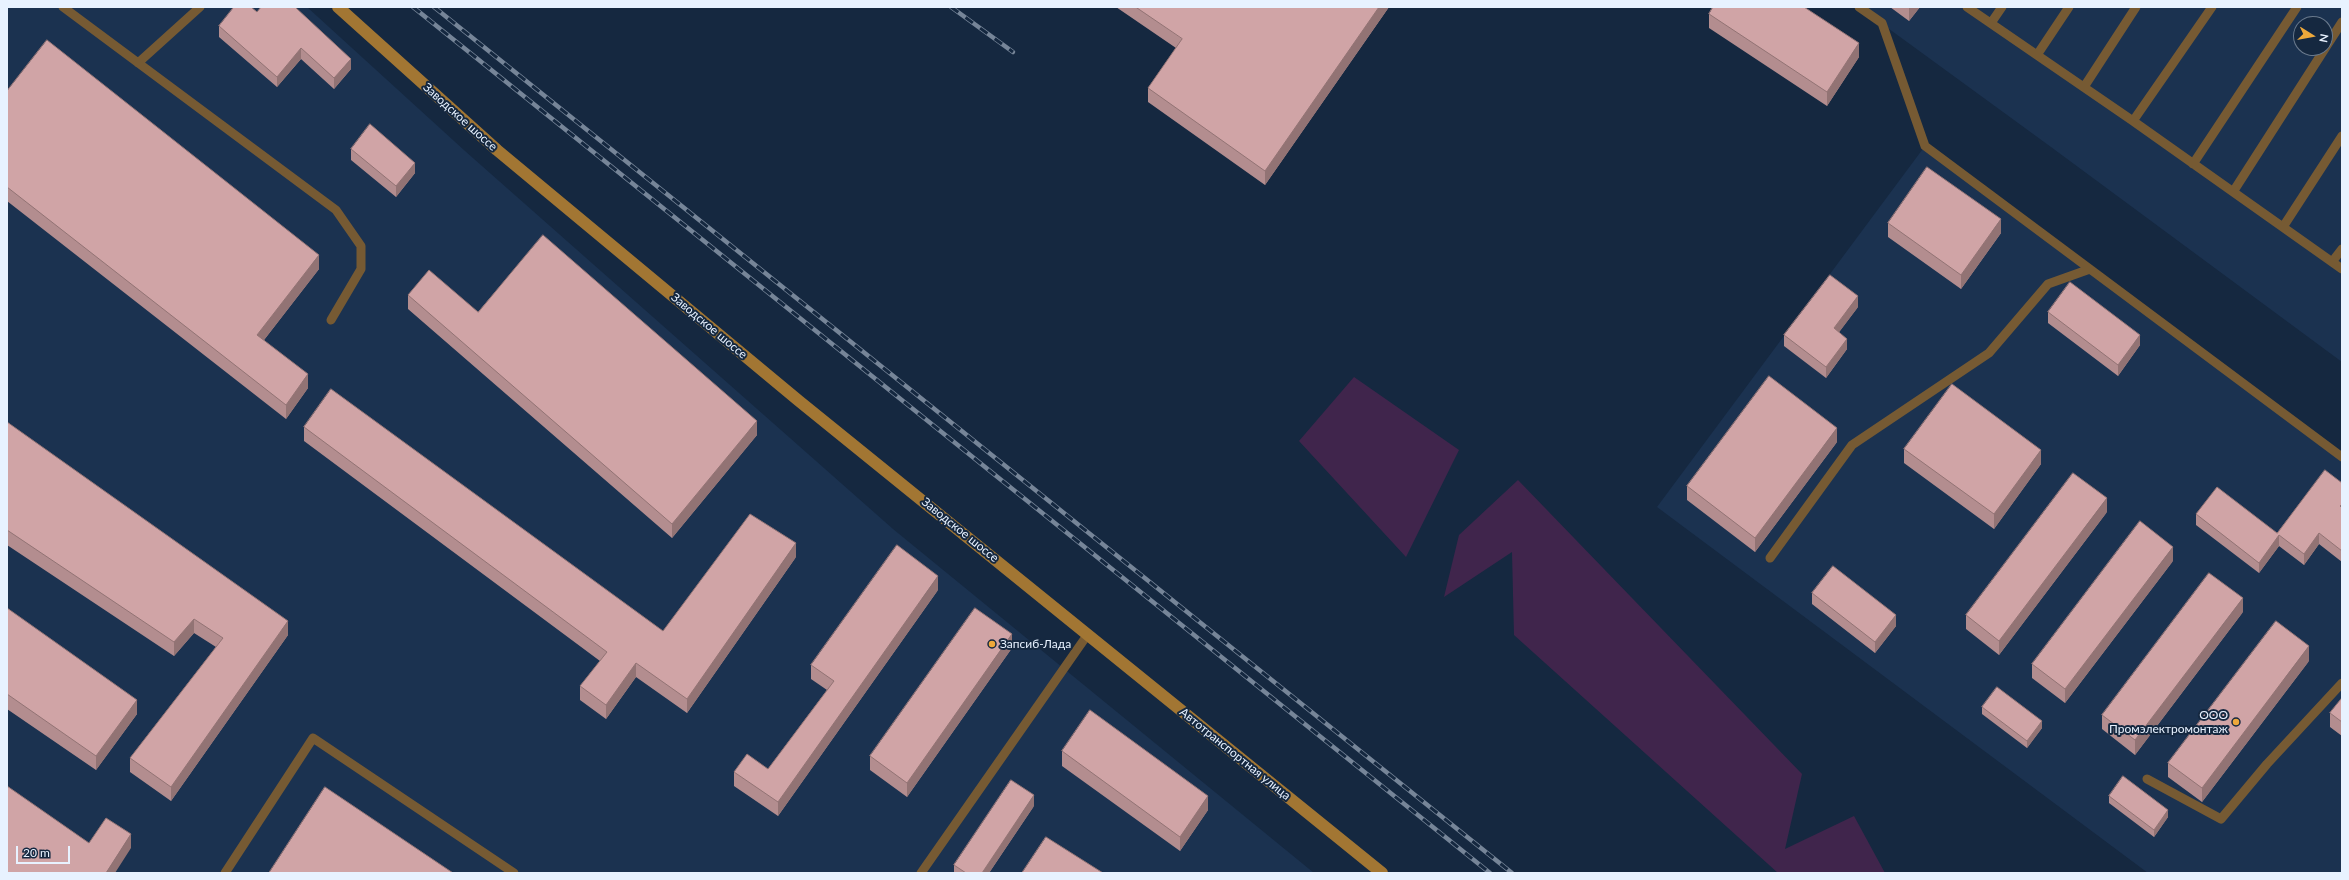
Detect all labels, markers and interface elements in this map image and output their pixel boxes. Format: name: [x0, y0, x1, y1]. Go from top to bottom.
north arrow: [2293, 16, 2333, 56]
text: N: [2317, 33, 2331, 44]
street label: Заводское шоссе: [420, 80, 500, 154]
street label: Заводское шоссе: [668, 290, 750, 362]
street label: Заводское шоссе: [919, 495, 1001, 565]
place label: Запсиб-Лада: [1000, 637, 1071, 651]
marker: Запсиб-Лада: [987, 639, 997, 649]
street label: Автотранспортная улица: [1177, 705, 1293, 803]
place label: ООО Промэлектромонтаж: [2109, 708, 2228, 736]
marker: ООО Промэлектромонтаж: [2231, 717, 2241, 727]
scale bar: [18, 838, 72, 864]
text: 20 m: [23, 845, 50, 860]

